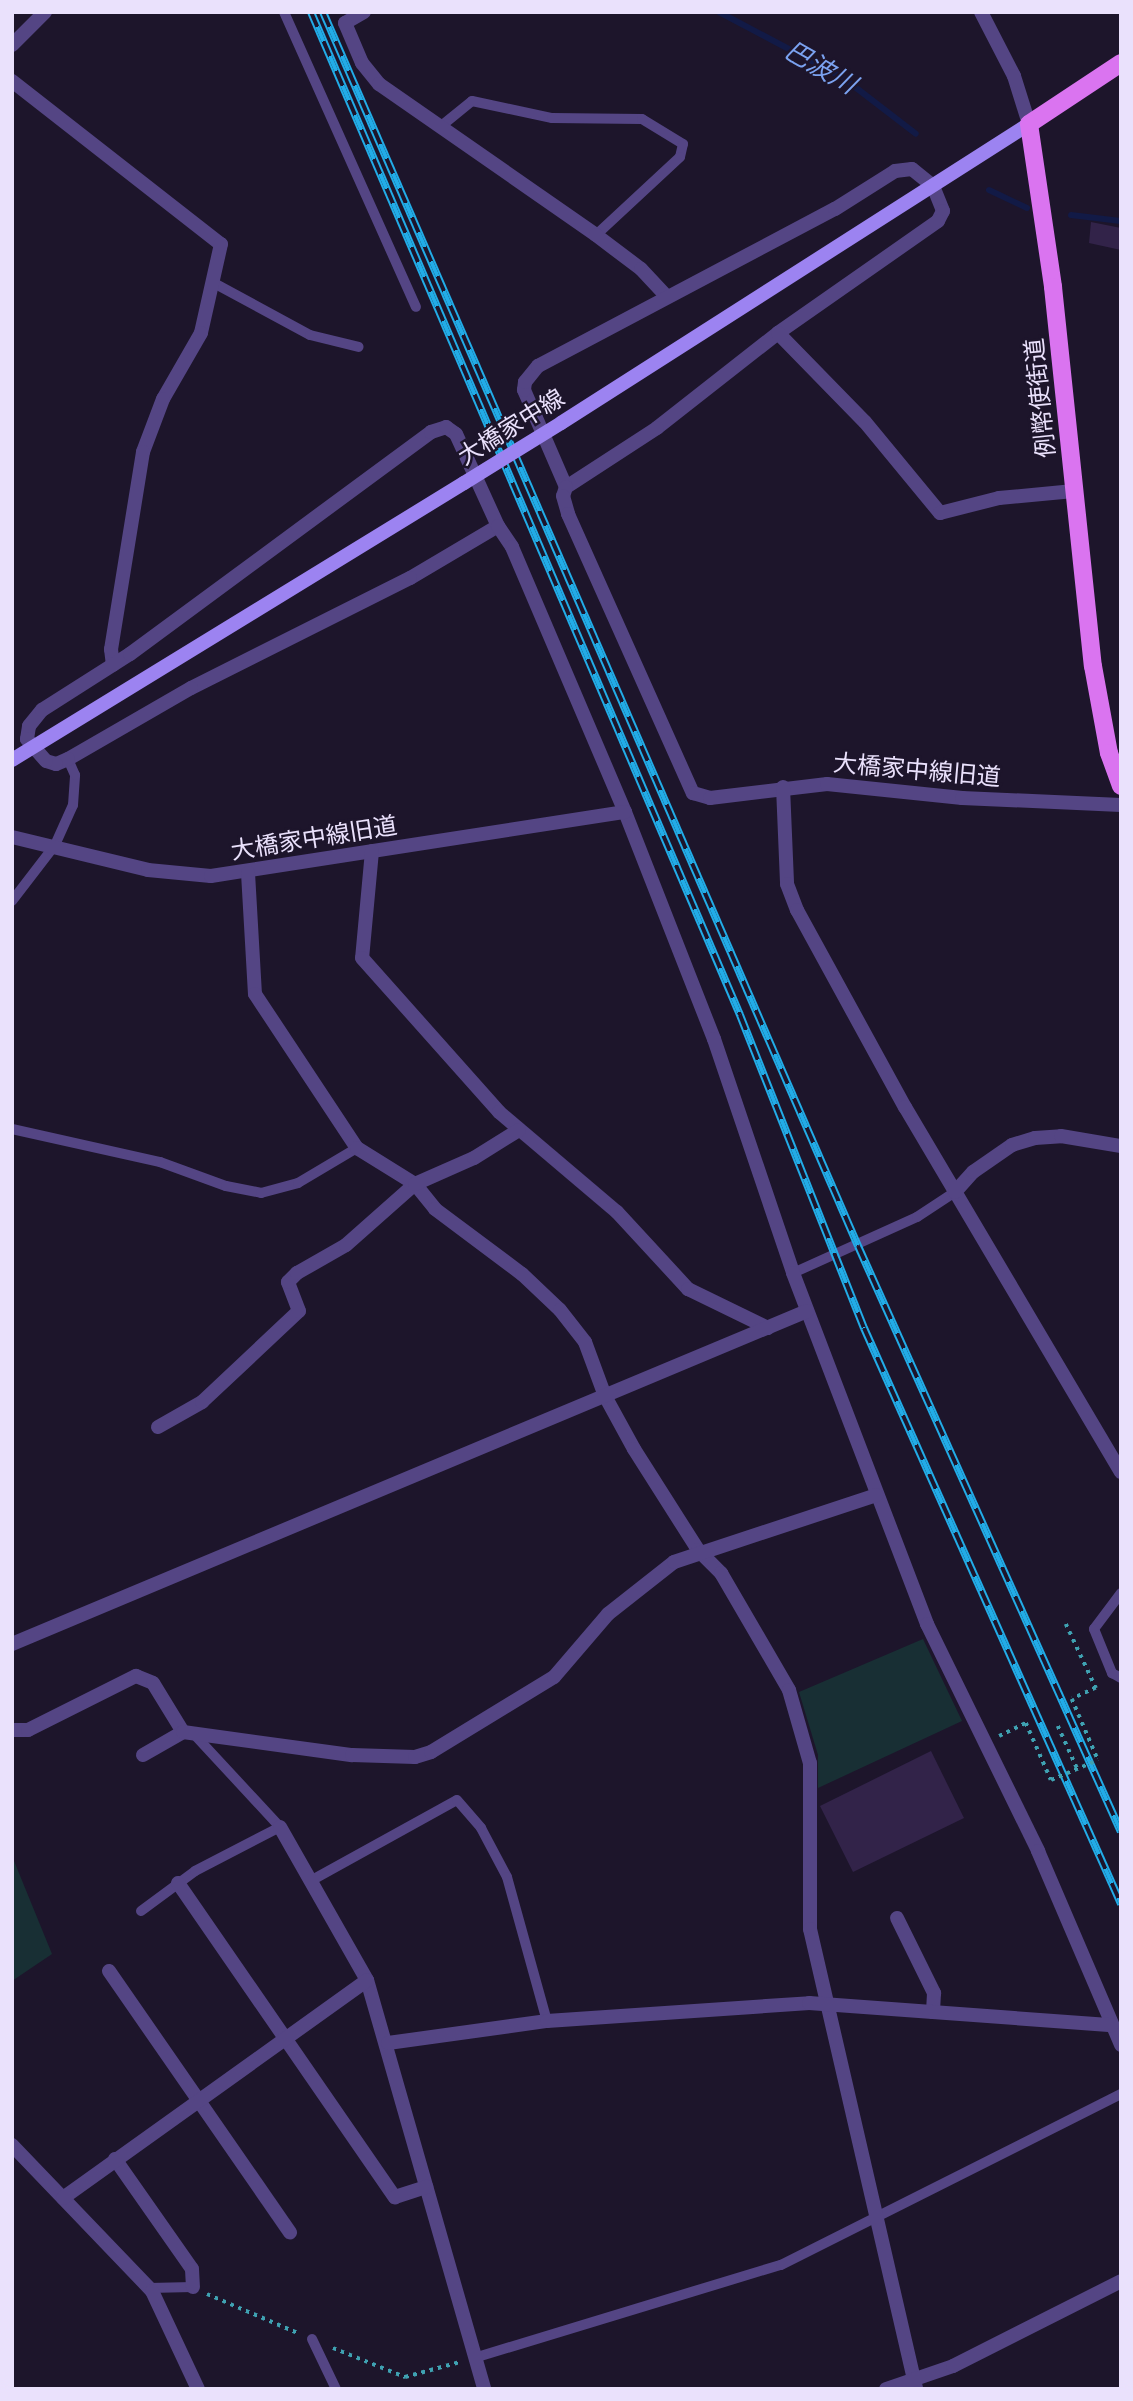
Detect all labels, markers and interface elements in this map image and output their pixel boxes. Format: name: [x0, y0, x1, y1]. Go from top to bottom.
water label: 巴波川: [778, 35, 862, 101]
street label: 例幣使街道: [1019, 337, 1061, 459]
street label: 大橋家中線: [452, 383, 570, 471]
street label: 大橋家中線旧道: [832, 748, 1002, 792]
street label: 大橋家中線旧道: [229, 811, 399, 865]

